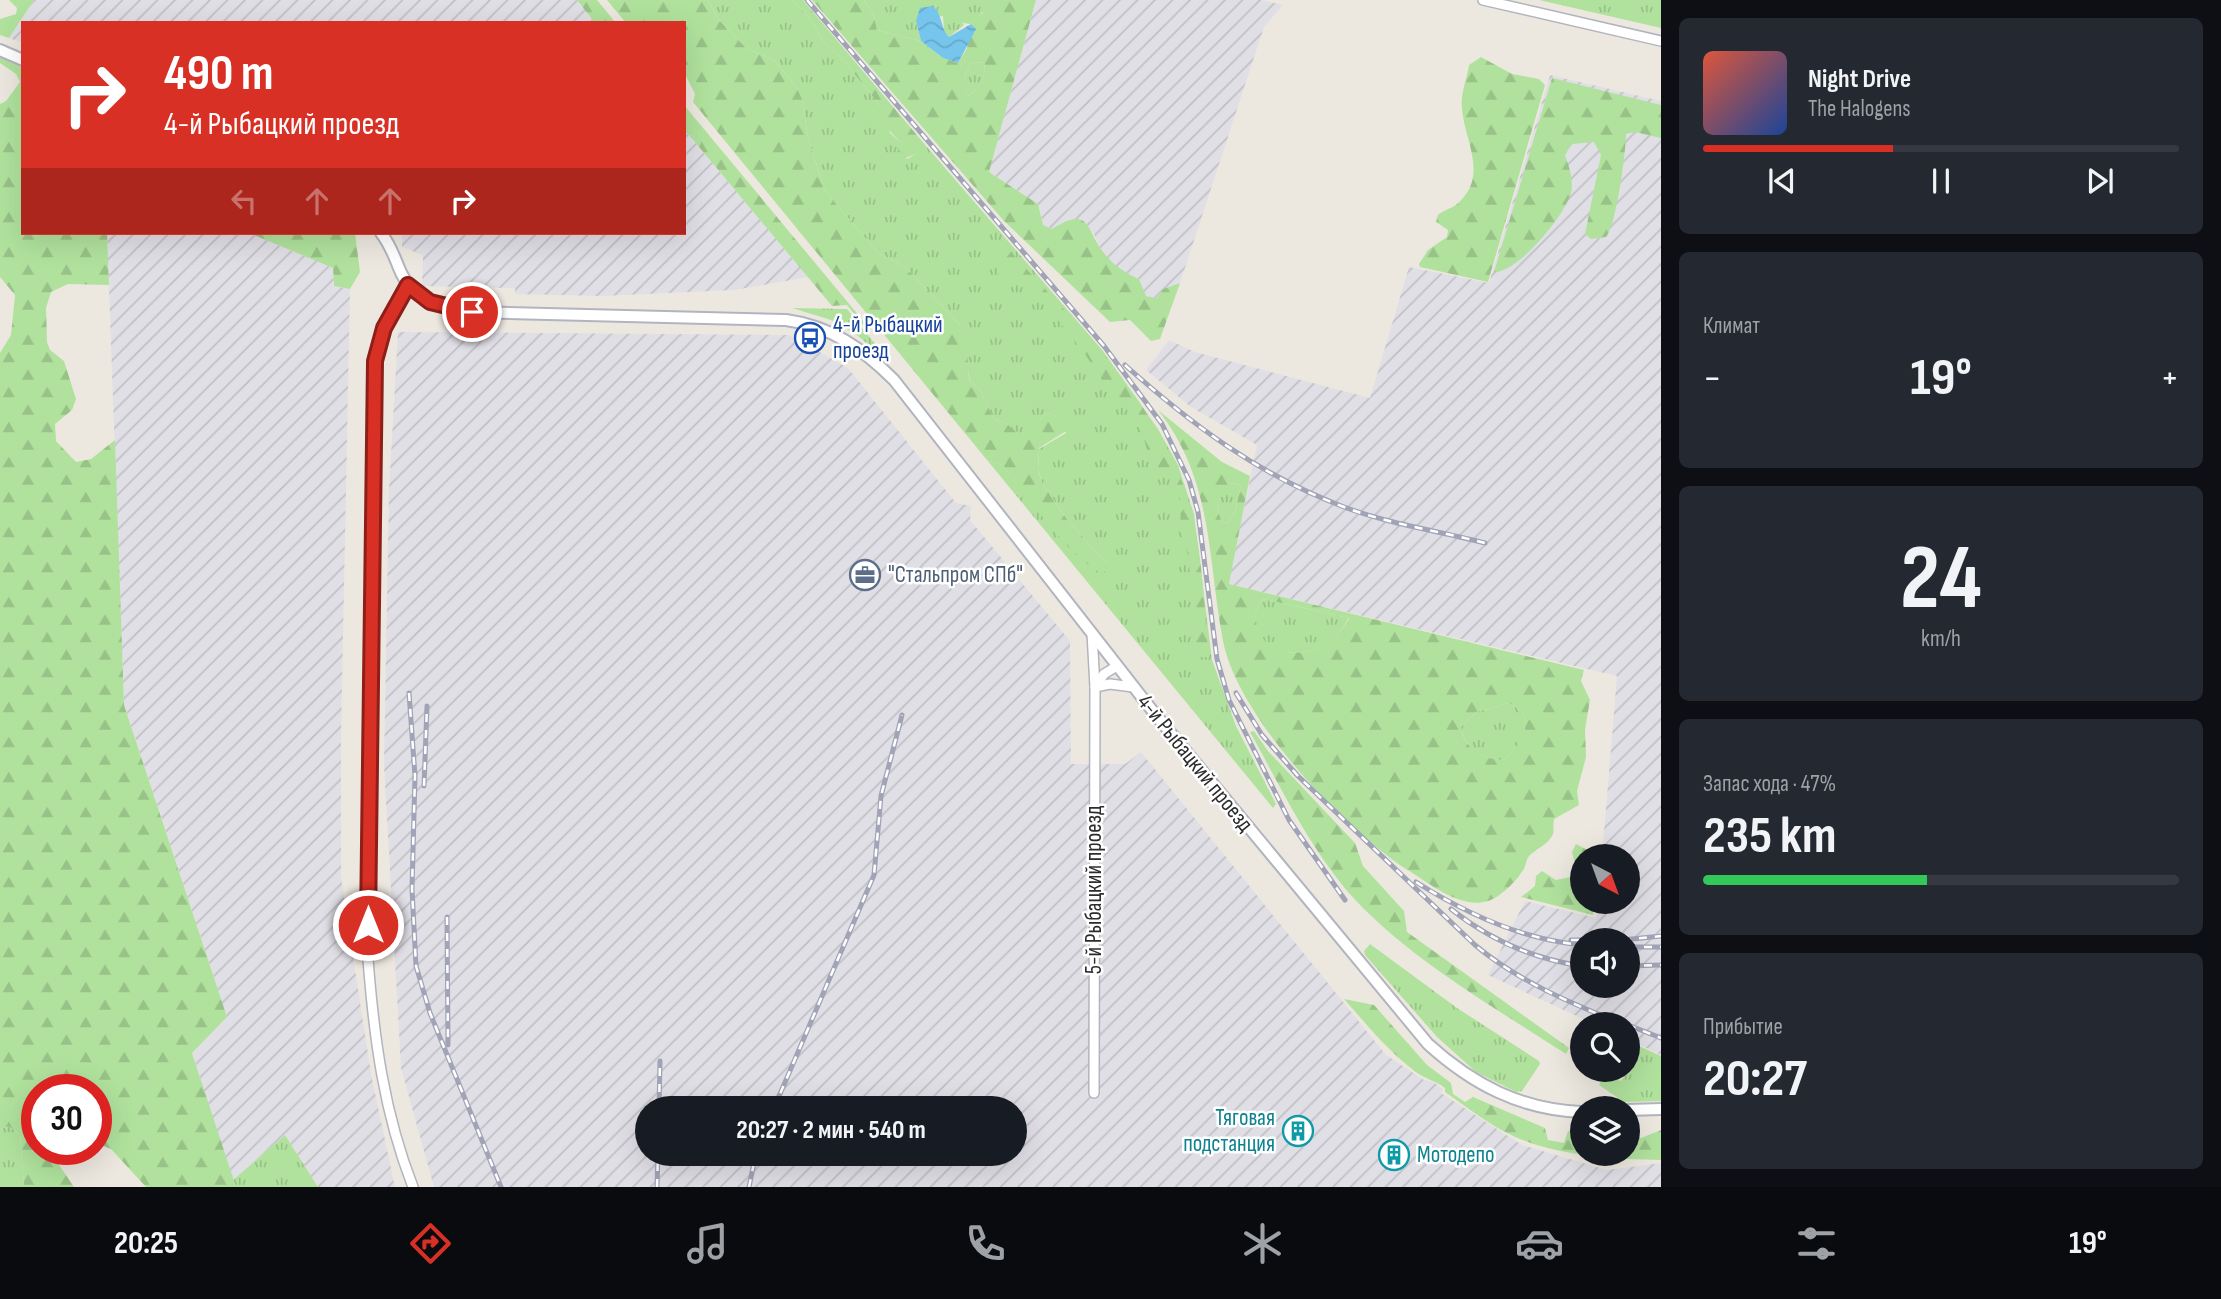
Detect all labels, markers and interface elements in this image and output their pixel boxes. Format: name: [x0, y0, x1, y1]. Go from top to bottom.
text: 490 m: [164, 45, 274, 104]
icon: right: [49, 49, 140, 140]
text: Night Drive: [1808, 64, 1911, 95]
text: The Halogens: [1808, 95, 1911, 123]
text: 4-й Рыбацкий проезд: [164, 105, 399, 144]
icon: previous: [1763, 162, 1801, 200]
icon: pause: [1922, 162, 1960, 200]
icon: next: [2081, 162, 2119, 200]
icon: left: [225, 182, 263, 220]
icon: ahead: [298, 182, 336, 220]
icon: ahead: [371, 182, 409, 220]
icon: right: [444, 182, 482, 220]
pin: [442, 282, 502, 342]
icon: arrive: [453, 293, 491, 331]
place label: 4-й Рыбацкий проезд: [833, 311, 943, 365]
text: Климат: [1703, 312, 1760, 340]
bus stop icon: 4-й Рыбацкий проезд: [793, 321, 827, 355]
text: 19°: [1910, 347, 1972, 410]
text: −: [1703, 356, 1722, 401]
text: +: [2160, 356, 2179, 401]
text: 24: [1900, 525, 1982, 634]
office icon: "Стальпром СПб": [848, 558, 882, 592]
place label: "Стальпром СПб": [888, 561, 1023, 589]
text: km/h: [1921, 625, 1961, 653]
street label: 4-й Рыбацкий проезд: [1131, 689, 1259, 838]
text: Запас хода · 47%: [1703, 770, 1836, 798]
street label: 5-й Рыбацкий проезд: [1080, 805, 1108, 974]
text: 235 km: [1703, 805, 1837, 868]
north arrow: [1570, 844, 1640, 914]
map controls: [1570, 844, 1640, 1166]
position arrow: [331, 888, 405, 962]
button: sound: [1570, 928, 1640, 998]
button: search: [1570, 1012, 1640, 1082]
text: Прибытие: [1703, 1013, 1783, 1041]
text: 20:27: [1703, 1048, 1807, 1111]
speed limit sign: 30: [21, 1074, 112, 1165]
button: layers: [1570, 1096, 1640, 1166]
place label: Тяговая подстанция: [1183, 1104, 1275, 1158]
building icon: Тяговая подстанция: [1281, 1114, 1315, 1148]
text: 20:27 · 2 мин · 540 m: [736, 1115, 926, 1146]
building icon: Мотодепо: [1377, 1138, 1411, 1172]
place label: Мотодепо: [1417, 1141, 1495, 1169]
icon: directions: [406, 1219, 455, 1268]
icon: music: [683, 1219, 732, 1268]
icon: phone: [961, 1219, 1010, 1268]
icon: climate: [1238, 1219, 1287, 1268]
icon: car: [1515, 1219, 1564, 1268]
icon: filters: [1792, 1219, 1841, 1268]
text: 20:25: [114, 1224, 178, 1263]
text: 19°: [2069, 1224, 2107, 1263]

